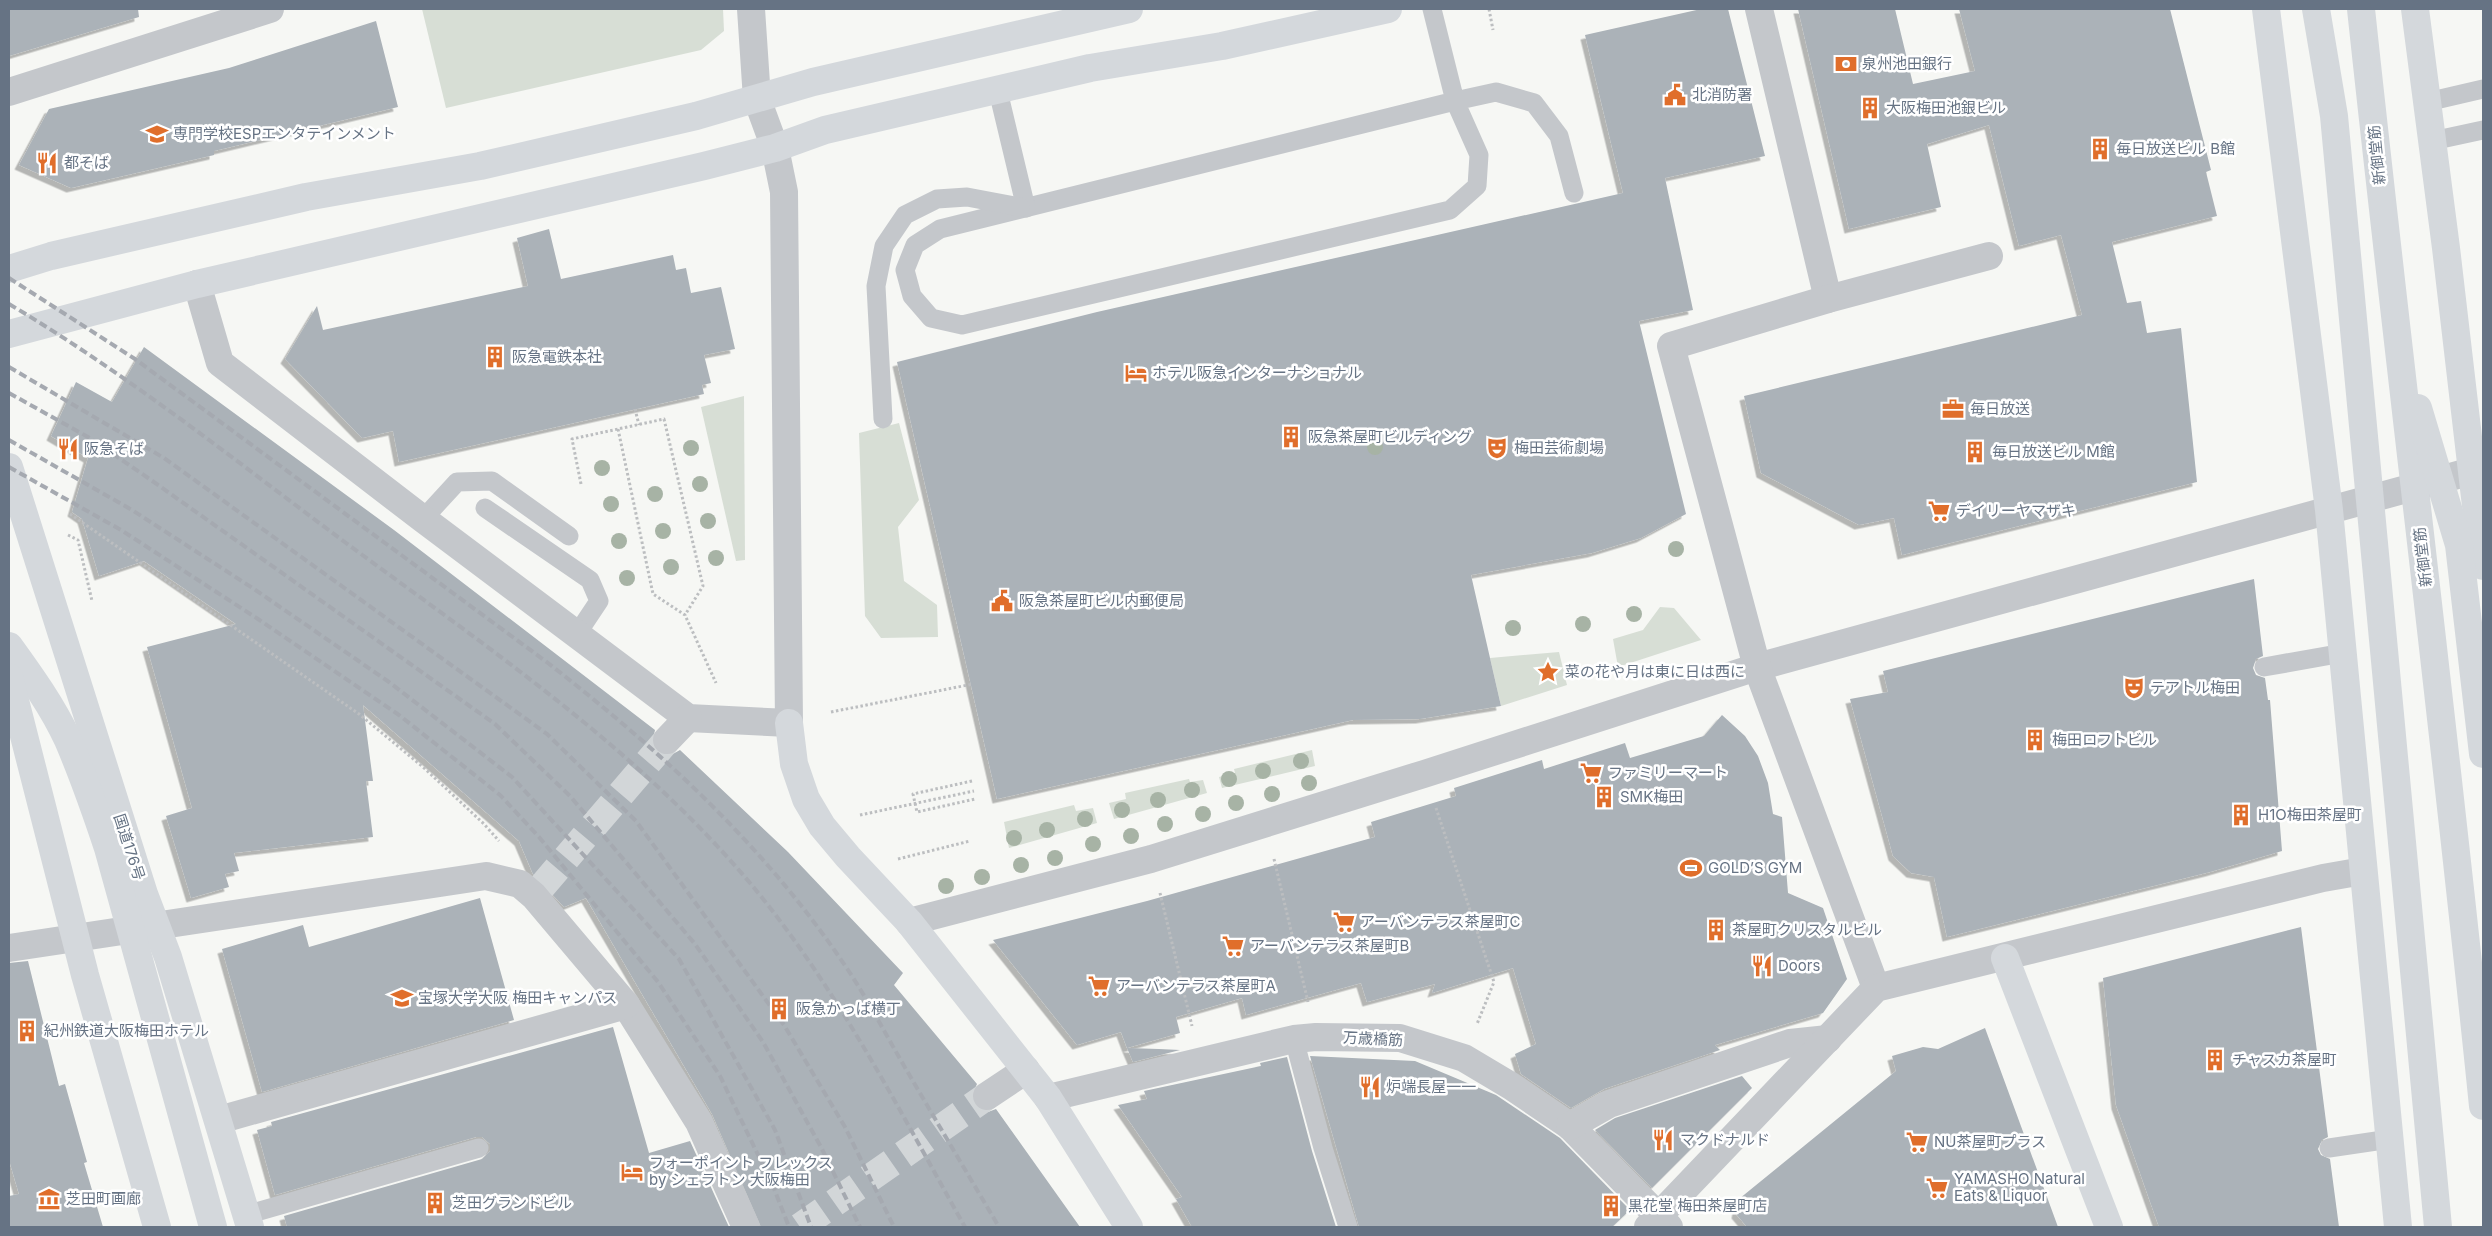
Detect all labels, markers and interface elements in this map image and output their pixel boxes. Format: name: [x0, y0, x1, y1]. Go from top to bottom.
bank icon: 泉州池田銀行: [1833, 51, 1859, 77]
place label: 泉州池田銀行: [1862, 54, 1952, 73]
public building icon: 北消防署: [1662, 82, 1688, 108]
place label: 北消防署: [1692, 85, 1752, 104]
building icon: 大阪梅田池銀ビル: [1857, 95, 1883, 121]
place label: 大阪梅田池銀ビル: [1886, 98, 2006, 117]
school or university icon: 専門学校ESPエンタテインメント: [144, 121, 170, 147]
place label: 専門学校ESPエンタテインメント: [173, 124, 396, 143]
street label: 新御堂筋: [2364, 124, 2389, 186]
building icon: 毎日放送ビル B館: [2087, 136, 2113, 162]
place label: 毎日放送ビル B館: [2116, 139, 2235, 158]
restaurant icon: 都そば: [34, 150, 60, 176]
place label: 都そば: [64, 153, 109, 172]
building icon: 阪急電鉄本社: [482, 344, 508, 370]
place label: 阪急電鉄本社: [512, 347, 602, 366]
hotel icon: ホテル阪急インターナショナル: [1123, 360, 1149, 386]
place label: ホテル阪急インターナショナル: [1152, 363, 1362, 382]
office icon: 毎日放送: [1940, 396, 1966, 422]
place label: 毎日放送: [1970, 399, 2030, 418]
building icon: 阪急茶屋町ビルディング: [1278, 424, 1304, 450]
place label: 阪急茶屋町ビルディング: [1308, 427, 1472, 446]
theatre icon: 梅田芸術劇場: [1484, 435, 1510, 461]
restaurant icon: 阪急そば: [55, 436, 81, 462]
place label: 梅田芸術劇場: [1514, 438, 1604, 457]
place label: 阪急そば: [84, 439, 144, 458]
building icon: 毎日放送ビル M館: [1962, 439, 1988, 465]
place label: 毎日放送ビル M館: [1992, 442, 2115, 461]
supermarket icon: デイリーヤマザキ: [1926, 498, 1952, 524]
place label: デイリーヤマザキ: [1956, 501, 2076, 520]
street label: 新御堂筋: [2409, 526, 2436, 588]
public building icon: 阪急茶屋町ビル内郵便局: [989, 588, 1015, 614]
place label: 阪急茶屋町ビル内郵便局: [1019, 591, 1184, 610]
place icon: 菜の花や月は東に日は西に: [1535, 659, 1561, 685]
place label: 菜の花や月は東に日は西に: [1565, 662, 1745, 681]
theatre icon: テアトル梅田: [2121, 675, 2147, 701]
place label: テアトル梅田: [2150, 678, 2240, 697]
building icon: 梅田ロフトビル: [2022, 727, 2048, 753]
place label: 梅田ロフトビル: [2052, 730, 2157, 749]
supermarket icon: ファミリーマート: [1578, 760, 1604, 786]
place label: ファミリーマート: [1608, 763, 1728, 782]
building icon: SMK梅田: [1591, 784, 1617, 810]
place label: SMK梅田: [1620, 787, 1683, 806]
building icon: H1O梅田茶屋町: [2228, 802, 2254, 828]
place label: H1O梅田茶屋町: [2258, 805, 2362, 824]
street label: 国道176号: [110, 811, 149, 882]
sports icon: GOLD’S GYM: [1678, 855, 1704, 881]
place label: GOLD’S GYM: [1708, 858, 1802, 877]
supermarket icon: アーバンテラス茶屋町C: [1331, 909, 1357, 935]
place label: アーバンテラス茶屋町C: [1360, 912, 1520, 931]
building icon: 茶屋町クリスタルビル: [1703, 917, 1729, 943]
place label: 茶屋町クリスタルビル: [1732, 920, 1882, 939]
supermarket icon: アーバンテラス茶屋町B: [1220, 933, 1246, 959]
place label: アーバンテラス茶屋町B: [1250, 936, 1409, 955]
restaurant icon: Doors: [1749, 953, 1775, 979]
place label: Doors: [1778, 956, 1820, 975]
supermarket icon: アーバンテラス茶屋町A: [1086, 973, 1112, 999]
place label: アーバンテラス茶屋町A: [1116, 976, 1276, 995]
school or university icon: 宝塚大学大阪 梅田キャンパス: [389, 985, 415, 1011]
place label: 宝塚大学大阪 梅田キャンパス: [418, 988, 617, 1007]
building icon: 阪急かっぱ横丁: [766, 996, 792, 1022]
place label: 阪急かっぱ横丁: [796, 999, 901, 1018]
building icon: 紀州鉄道大阪梅田ホテル: [14, 1018, 40, 1044]
place label: 紀州鉄道大阪梅田ホテル: [44, 1021, 209, 1040]
street label: 万歳橋筋: [1343, 1027, 1403, 1050]
building icon: チャスカ茶屋町: [2202, 1047, 2228, 1073]
place label: チャスカ茶屋町: [2232, 1050, 2337, 1069]
restaurant icon: 炉端長屋一一: [1357, 1074, 1383, 1100]
place label: 炉端長屋一一: [1386, 1077, 1476, 1096]
restaurant icon: マクドナルド: [1650, 1127, 1676, 1153]
supermarket icon: NU茶屋町プラス: [1904, 1129, 1930, 1155]
place label: マクドナルド: [1680, 1130, 1770, 1149]
place label: NU茶屋町プラス: [1934, 1132, 2046, 1151]
place label: フォーポイント フレックス by シェラトン 大阪梅田: [649, 1153, 833, 1189]
hotel icon: フォーポイント フレックス by シェラトン 大阪梅田: [619, 1159, 645, 1185]
place label: YAMASHO Natural Eats & Liquor: [1954, 1169, 2085, 1205]
supermarket icon: YAMASHO Natural Eats & Liquor: [1924, 1175, 1950, 1201]
museum icon: 芝田町画廊: [36, 1186, 62, 1212]
place label: 芝田町画廊: [66, 1189, 141, 1208]
building icon: 芝田グランドビル: [422, 1190, 448, 1216]
place label: 芝田グランドビル: [452, 1193, 572, 1212]
building icon: 黒花堂 梅田茶屋町店: [1598, 1193, 1624, 1219]
place label: 黒花堂 梅田茶屋町店: [1628, 1196, 1767, 1215]

